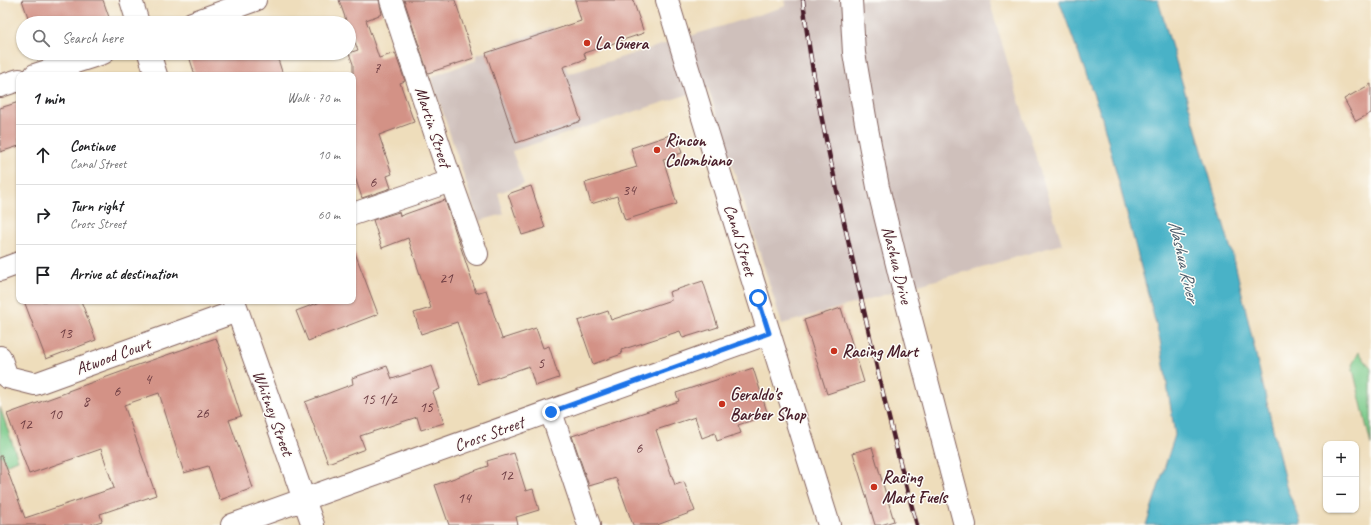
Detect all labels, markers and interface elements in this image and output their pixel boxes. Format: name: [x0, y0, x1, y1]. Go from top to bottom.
search box: [16, 16, 356, 60]
icon: search: [30, 27, 52, 49]
text: Search here: [62, 29, 123, 48]
place label: La Guera: [595, 33, 650, 54]
marker: La Guera: [582, 38, 592, 48]
house number: 7: [374, 59, 382, 78]
street label: Martin Street: [410, 84, 457, 172]
text: 1 min: [32, 88, 65, 109]
text: Walk · 70 m: [287, 90, 340, 106]
place label: Rincon Colombiano: [665, 130, 733, 171]
text: Continue: [70, 137, 115, 156]
icon: ahead: [32, 144, 54, 166]
marker: Rincon Colombiano: [652, 145, 662, 155]
text: 10 m: [318, 147, 340, 163]
text: Canal Street: [70, 156, 126, 172]
house number: 6: [370, 173, 378, 192]
house number: 34: [622, 181, 637, 200]
text: Turn right: [70, 197, 123, 216]
street label: Canal Street: [719, 202, 761, 281]
icon: right: [32, 204, 54, 226]
text: 60 m: [318, 207, 340, 223]
text: Cross Street: [70, 216, 125, 232]
water label: Nashua River: [1164, 218, 1205, 307]
street label: Nashua Drive: [877, 224, 917, 307]
icon: arrive: [32, 264, 54, 286]
text: Arrive at destination: [70, 265, 177, 284]
house number: 21: [439, 269, 454, 288]
route start: [749, 289, 767, 307]
house number: 13: [58, 324, 73, 343]
street label: Atwood Court: [73, 332, 155, 379]
place label: Racing Mart: [842, 341, 920, 362]
marker: Racing Mart: [829, 346, 839, 356]
house number: 5: [538, 354, 546, 373]
street label: Whitney Street: [248, 367, 299, 461]
house number: 4: [145, 370, 153, 389]
house number: 6: [114, 382, 122, 401]
place label: Geraldo's Barber Shop: [730, 384, 807, 425]
house number: 15 1/2: [361, 390, 398, 409]
house number: 8: [83, 392, 91, 411]
house number: 15: [419, 398, 434, 417]
marker: Geraldo's Barber Shop: [717, 399, 727, 409]
route end: [542, 403, 560, 421]
house number: 26: [195, 404, 210, 423]
house number: 10: [48, 405, 63, 424]
street label: Cross Street: [451, 411, 529, 456]
house number: 12: [18, 415, 33, 434]
house number: 6: [636, 439, 644, 458]
map controls: [1323, 441, 1359, 513]
button: +: [1323, 441, 1359, 477]
house number: 12: [499, 466, 514, 485]
place label: Racing Mart Fuels: [882, 467, 949, 508]
button: −: [1323, 477, 1359, 513]
marker: Racing Mart Fuels: [869, 482, 879, 492]
house number: 14: [457, 489, 472, 508]

